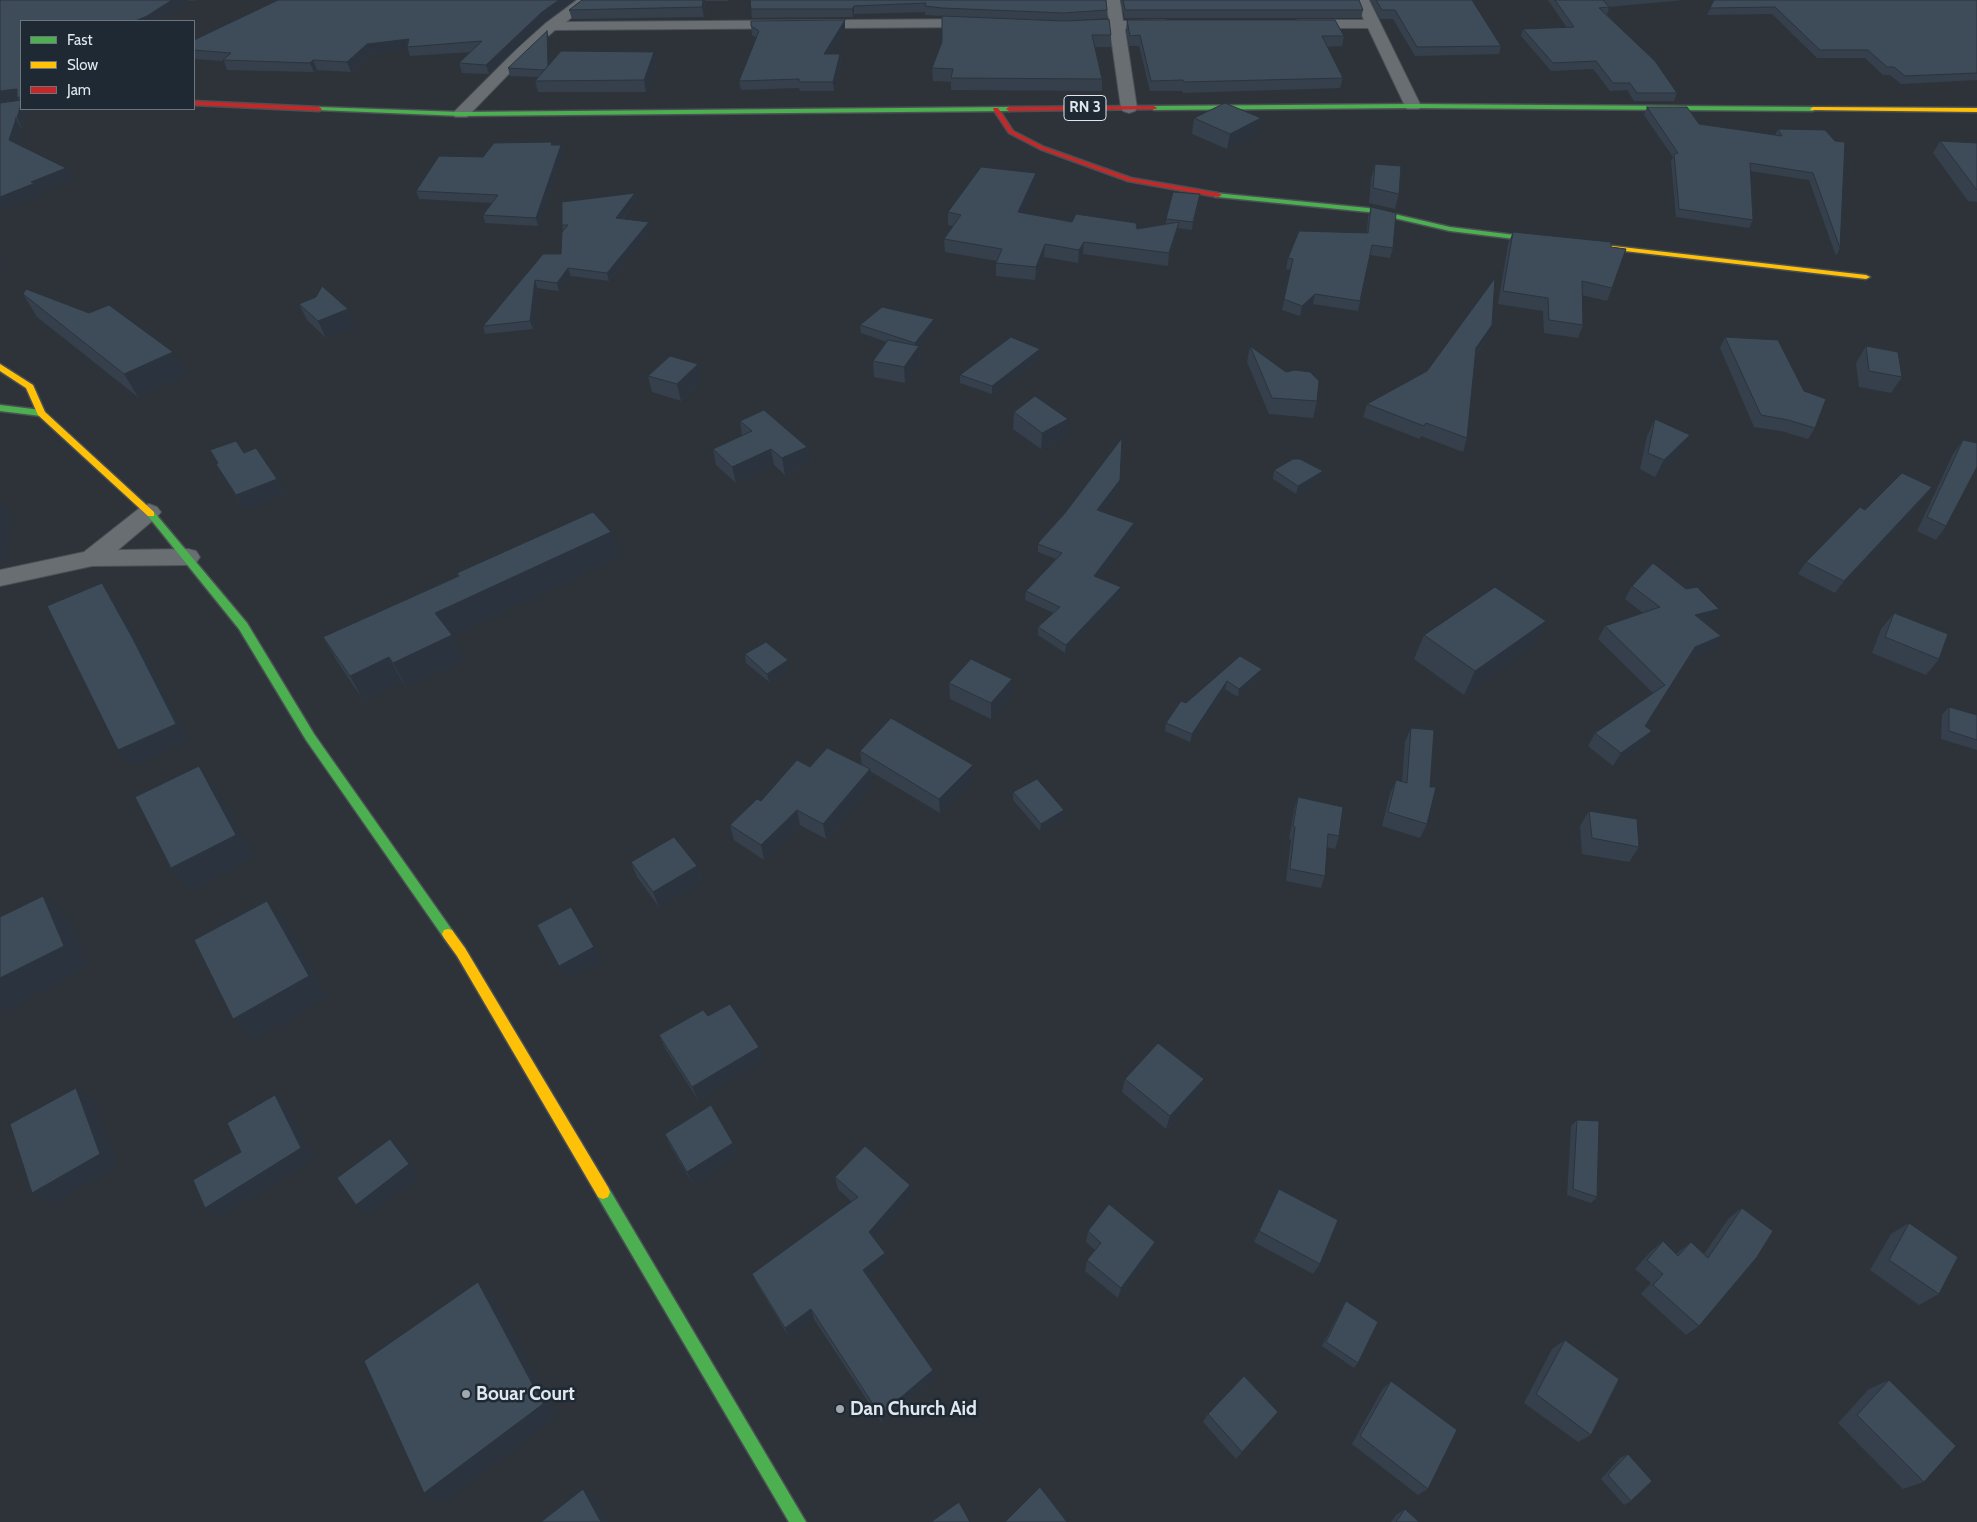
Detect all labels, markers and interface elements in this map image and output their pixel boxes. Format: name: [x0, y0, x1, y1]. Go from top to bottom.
legend: [20, 20, 195, 110]
text: Fast: [67, 31, 92, 49]
text: Slow: [67, 56, 98, 74]
text: Jam: [67, 81, 91, 99]
road number: RN 3: [1064, 96, 1106, 120]
place label: Bouar Court: [476, 1383, 575, 1405]
marker: Bouar Court: [460, 1388, 472, 1400]
place label: Dan Church Aid: [850, 1398, 977, 1420]
marker: Dan Church Aid: [834, 1403, 846, 1415]

